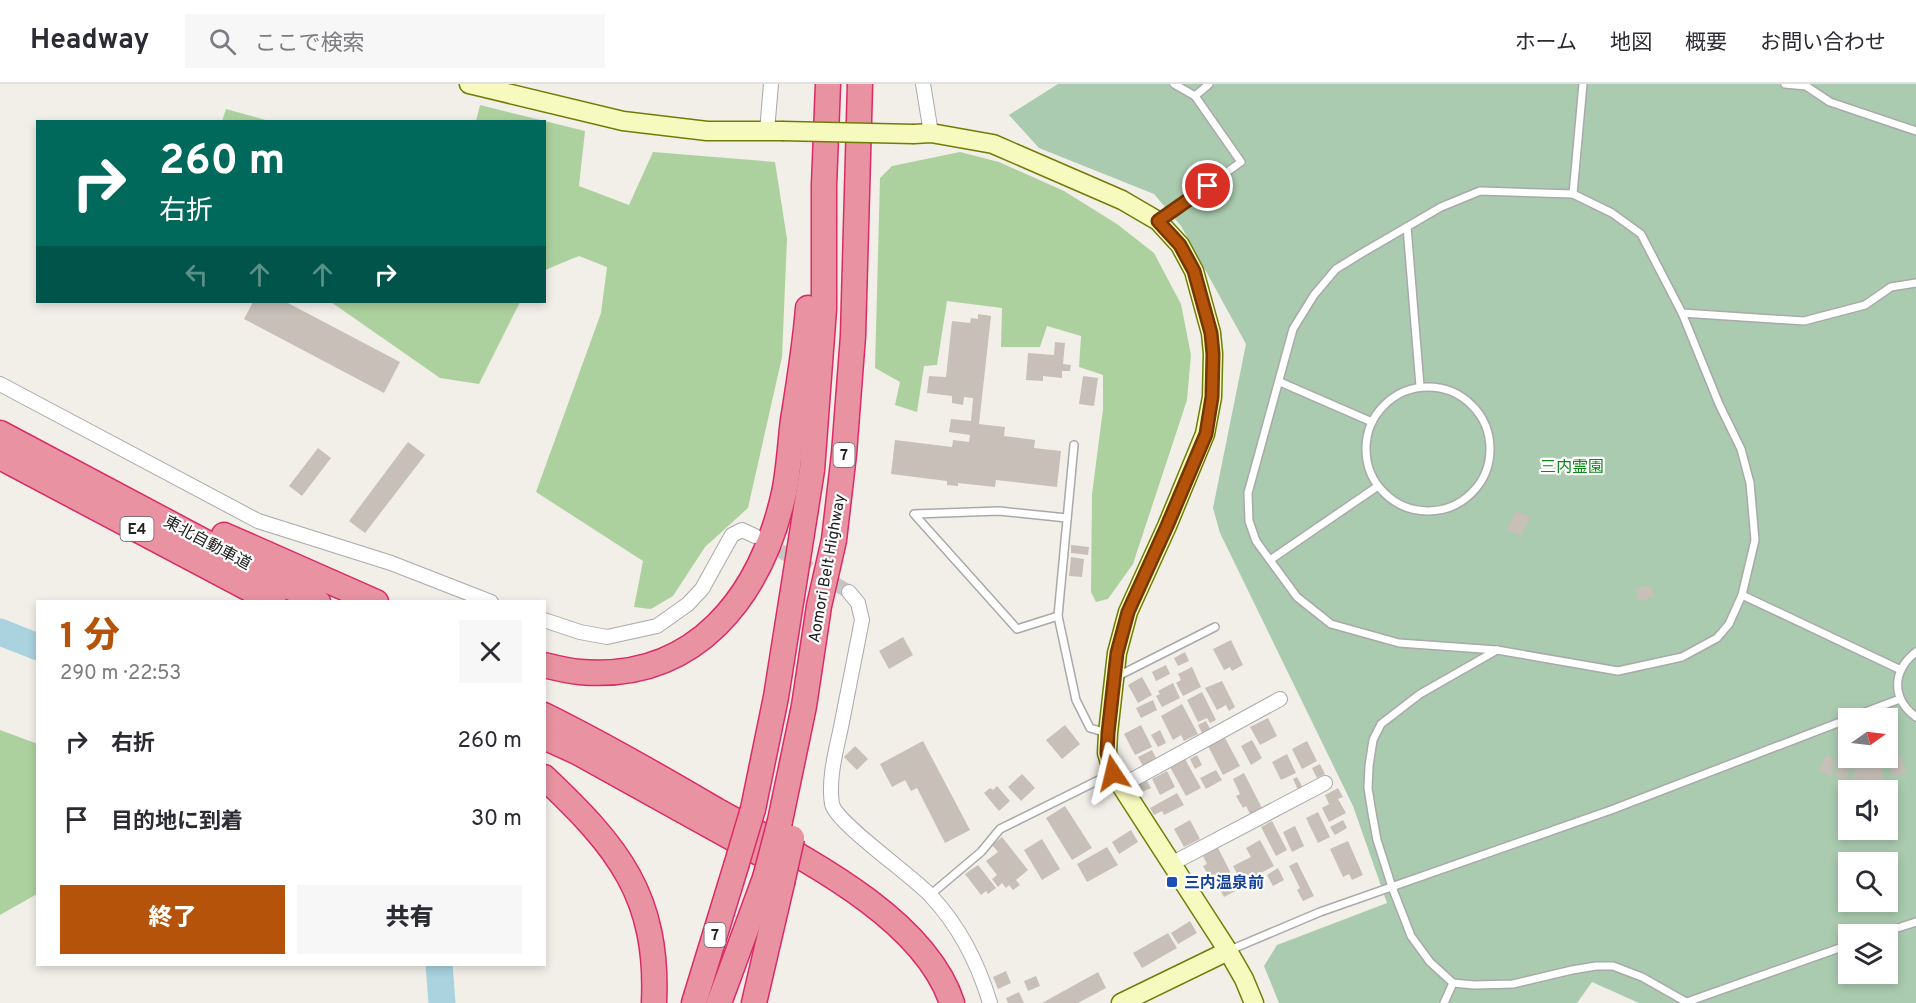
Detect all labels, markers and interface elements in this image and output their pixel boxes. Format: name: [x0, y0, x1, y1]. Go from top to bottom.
search box: [185, 14, 605, 68]
text: Headway: [30, 23, 149, 59]
icon: search: [206, 25, 239, 58]
text: ホーム: [1515, 30, 1577, 57]
text: 地図: [1610, 30, 1652, 57]
text: 概要: [1685, 30, 1727, 57]
text: お問い合わせ: [1760, 30, 1886, 57]
text: ここで検索: [254, 31, 365, 58]
text: 260 m: [159, 136, 285, 189]
icon: right: [60, 144, 138, 222]
pin: [1182, 160, 1233, 211]
icon: arrive: [1191, 169, 1224, 202]
text: 右折: [159, 195, 213, 229]
icon: left: [180, 258, 213, 291]
icon: ahead: [243, 258, 276, 291]
icon: ahead: [306, 258, 339, 291]
icon: right: [369, 258, 402, 291]
road number: 7: [834, 443, 854, 467]
park label: 三内霊園: [1540, 458, 1604, 478]
street label: Aomori Belt Highway: [805, 492, 851, 644]
street label: 東北自動車道: [160, 512, 254, 575]
road number: E4: [120, 517, 154, 541]
text: 1 分: [60, 615, 120, 661]
button: close: [459, 620, 522, 683]
text: 290 m · 22:53: [60, 661, 181, 687]
north arrow: [1838, 708, 1898, 768]
map controls: [1838, 708, 1898, 984]
icon: right: [60, 725, 93, 758]
text: 260 m: [457, 728, 522, 755]
text: 右折: [111, 731, 155, 758]
position arrow: [1081, 741, 1145, 805]
button: sound: [1838, 780, 1898, 840]
icon: arrive: [60, 803, 93, 836]
text: 30 m: [471, 806, 522, 833]
text: 目的地に到着: [111, 809, 243, 836]
button: search: [1838, 852, 1898, 912]
place label: 三内温泉前: [1184, 874, 1264, 894]
marker: 三内温泉前: [1165, 875, 1179, 889]
button: 終了: [60, 885, 285, 954]
button: 共有: [297, 885, 522, 954]
road number: 7: [704, 923, 726, 947]
button: layers: [1838, 924, 1898, 984]

